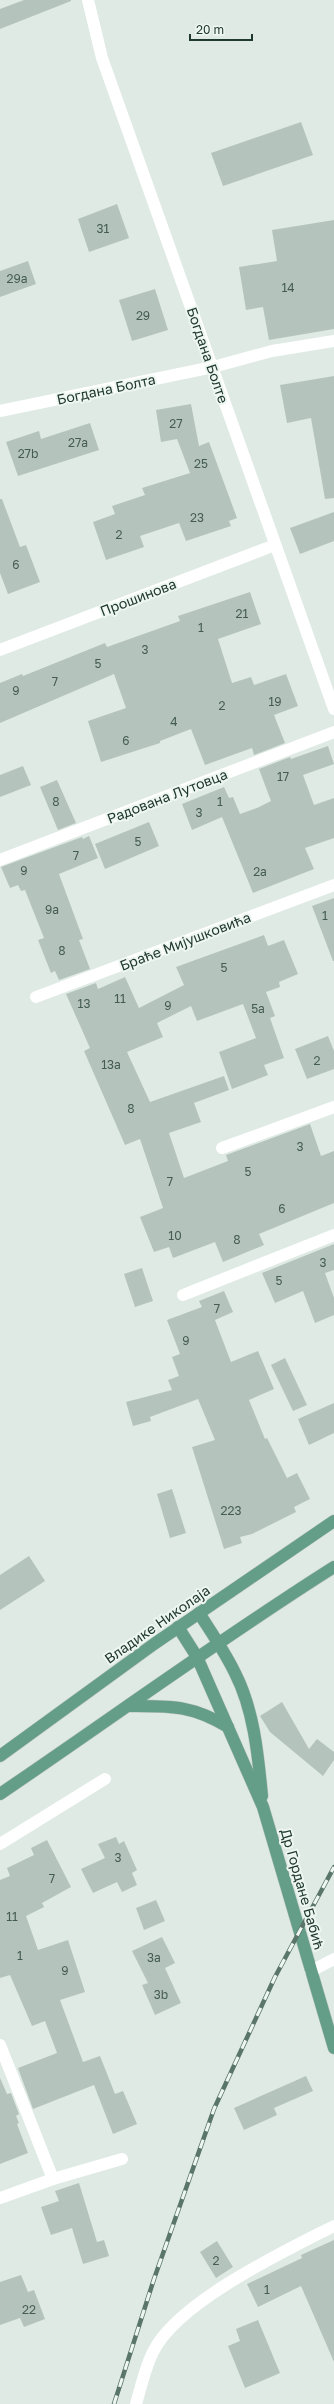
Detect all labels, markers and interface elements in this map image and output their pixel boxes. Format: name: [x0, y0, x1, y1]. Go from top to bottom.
scale bar: [190, 16, 252, 42]
text: 20 m: [196, 22, 224, 37]
house number: 31: [97, 221, 110, 236]
house number: 29a: [6, 271, 28, 286]
house number: 14: [281, 280, 295, 295]
street label: Богдана Болте: [184, 305, 232, 405]
house number: 29: [136, 308, 150, 323]
street label: Богдана Болта: [55, 370, 157, 408]
house number: 27: [169, 416, 183, 431]
house number: 27a: [68, 435, 88, 450]
house number: 27b: [18, 446, 38, 461]
house number: 25: [194, 456, 208, 471]
house number: 23: [190, 510, 204, 525]
house number: 2: [116, 527, 123, 542]
house number: 6: [12, 557, 20, 572]
street label: Прошинова: [98, 575, 178, 619]
house number: 21: [236, 606, 249, 621]
house number: 1: [198, 620, 204, 635]
house number: 3: [141, 642, 149, 657]
house number: 5: [95, 656, 102, 671]
house number: 7: [52, 674, 58, 689]
house number: 9: [12, 683, 20, 698]
house number: 19: [268, 694, 282, 709]
house number: 2: [219, 698, 226, 713]
house number: 4: [170, 714, 178, 729]
house number: 6: [122, 733, 130, 748]
street label: Радована Лутовца: [104, 765, 230, 827]
house number: 17: [277, 769, 289, 784]
house number: 8: [52, 794, 60, 809]
house number: 1: [217, 794, 223, 809]
house number: 3: [195, 805, 203, 820]
house number: 5: [135, 834, 142, 849]
house number: 7: [73, 848, 79, 863]
house number: 9: [20, 863, 28, 878]
house number: 2a: [253, 864, 267, 879]
house number: 9a: [45, 902, 59, 917]
street label: Браће Мијушковића: [117, 908, 253, 974]
house number: 1: [322, 908, 328, 923]
house number: 8: [58, 943, 66, 958]
house number: 5: [221, 960, 228, 975]
house number: 11: [114, 991, 126, 1006]
house number: 13: [78, 996, 90, 1011]
house number: 9: [164, 998, 172, 1013]
house number: 5a: [251, 1001, 265, 1016]
house number: 2: [314, 1053, 321, 1068]
house number: 13a: [101, 1057, 121, 1072]
house number: 8: [127, 1101, 135, 1116]
house number: 3: [296, 1139, 304, 1154]
house number: 5: [245, 1164, 252, 1179]
house number: 7: [167, 1174, 173, 1189]
house number: 6: [278, 1201, 286, 1216]
house number: 10: [168, 1228, 182, 1243]
house number: 8: [233, 1232, 241, 1247]
house number: 3: [319, 1255, 327, 1270]
house number: 5: [276, 1273, 283, 1288]
house number: 7: [214, 1301, 220, 1316]
house number: 9: [182, 1333, 190, 1348]
house number: 223: [221, 1503, 241, 1518]
street label: Владике Николаја: [101, 1581, 213, 1667]
street label: Др Гордане Бабић: [278, 1827, 328, 1951]
house number: 3: [114, 1850, 122, 1865]
house number: 7: [49, 1871, 55, 1886]
house number: 11: [6, 1909, 18, 1924]
house number: 1: [17, 1948, 23, 1963]
house number: 3a: [147, 1950, 161, 1965]
house number: 9: [61, 1963, 69, 1978]
house number: 3b: [154, 1987, 168, 2002]
house number: 2: [213, 2253, 220, 2268]
house number: 1: [264, 2282, 270, 2297]
house number: 22: [22, 2302, 36, 2317]

